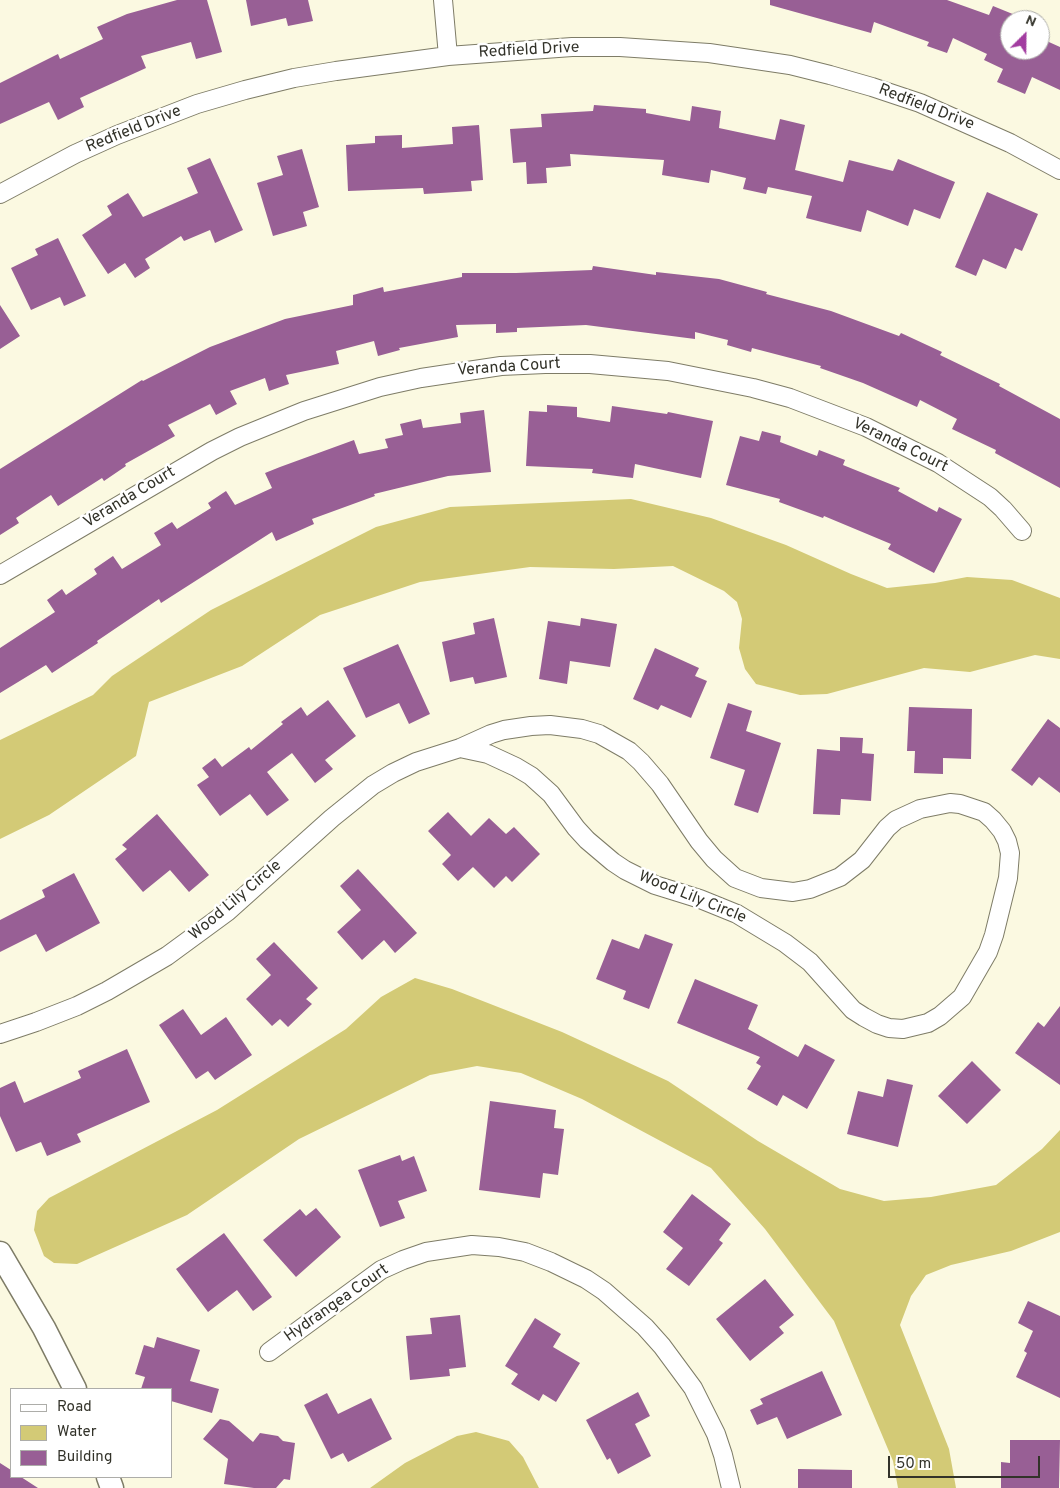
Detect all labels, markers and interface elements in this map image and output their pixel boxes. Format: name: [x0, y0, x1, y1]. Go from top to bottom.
north arrow: [1000, 10, 1050, 60]
text: N: [1023, 12, 1039, 31]
street label: Redfield Drive: [478, 39, 580, 63]
street label: Redfield Drive: [875, 81, 977, 135]
street label: Redfield Drive: [84, 102, 184, 158]
street label: Veranda Court: [457, 355, 561, 381]
street label: Veranda Court: [849, 415, 951, 477]
street label: Veranda Court: [81, 463, 179, 533]
street label: Wood Lily Circle: [186, 857, 286, 945]
street label: Wood Lily Circle: [635, 868, 749, 928]
street label: Hydrangea Court: [281, 1261, 393, 1347]
legend: [10, 1388, 172, 1478]
text: Road: [57, 1398, 92, 1417]
text: Water: [57, 1423, 96, 1442]
scale bar: [890, 1446, 1042, 1478]
text: Building: [57, 1448, 112, 1467]
text: 50 m: [896, 1455, 931, 1474]

